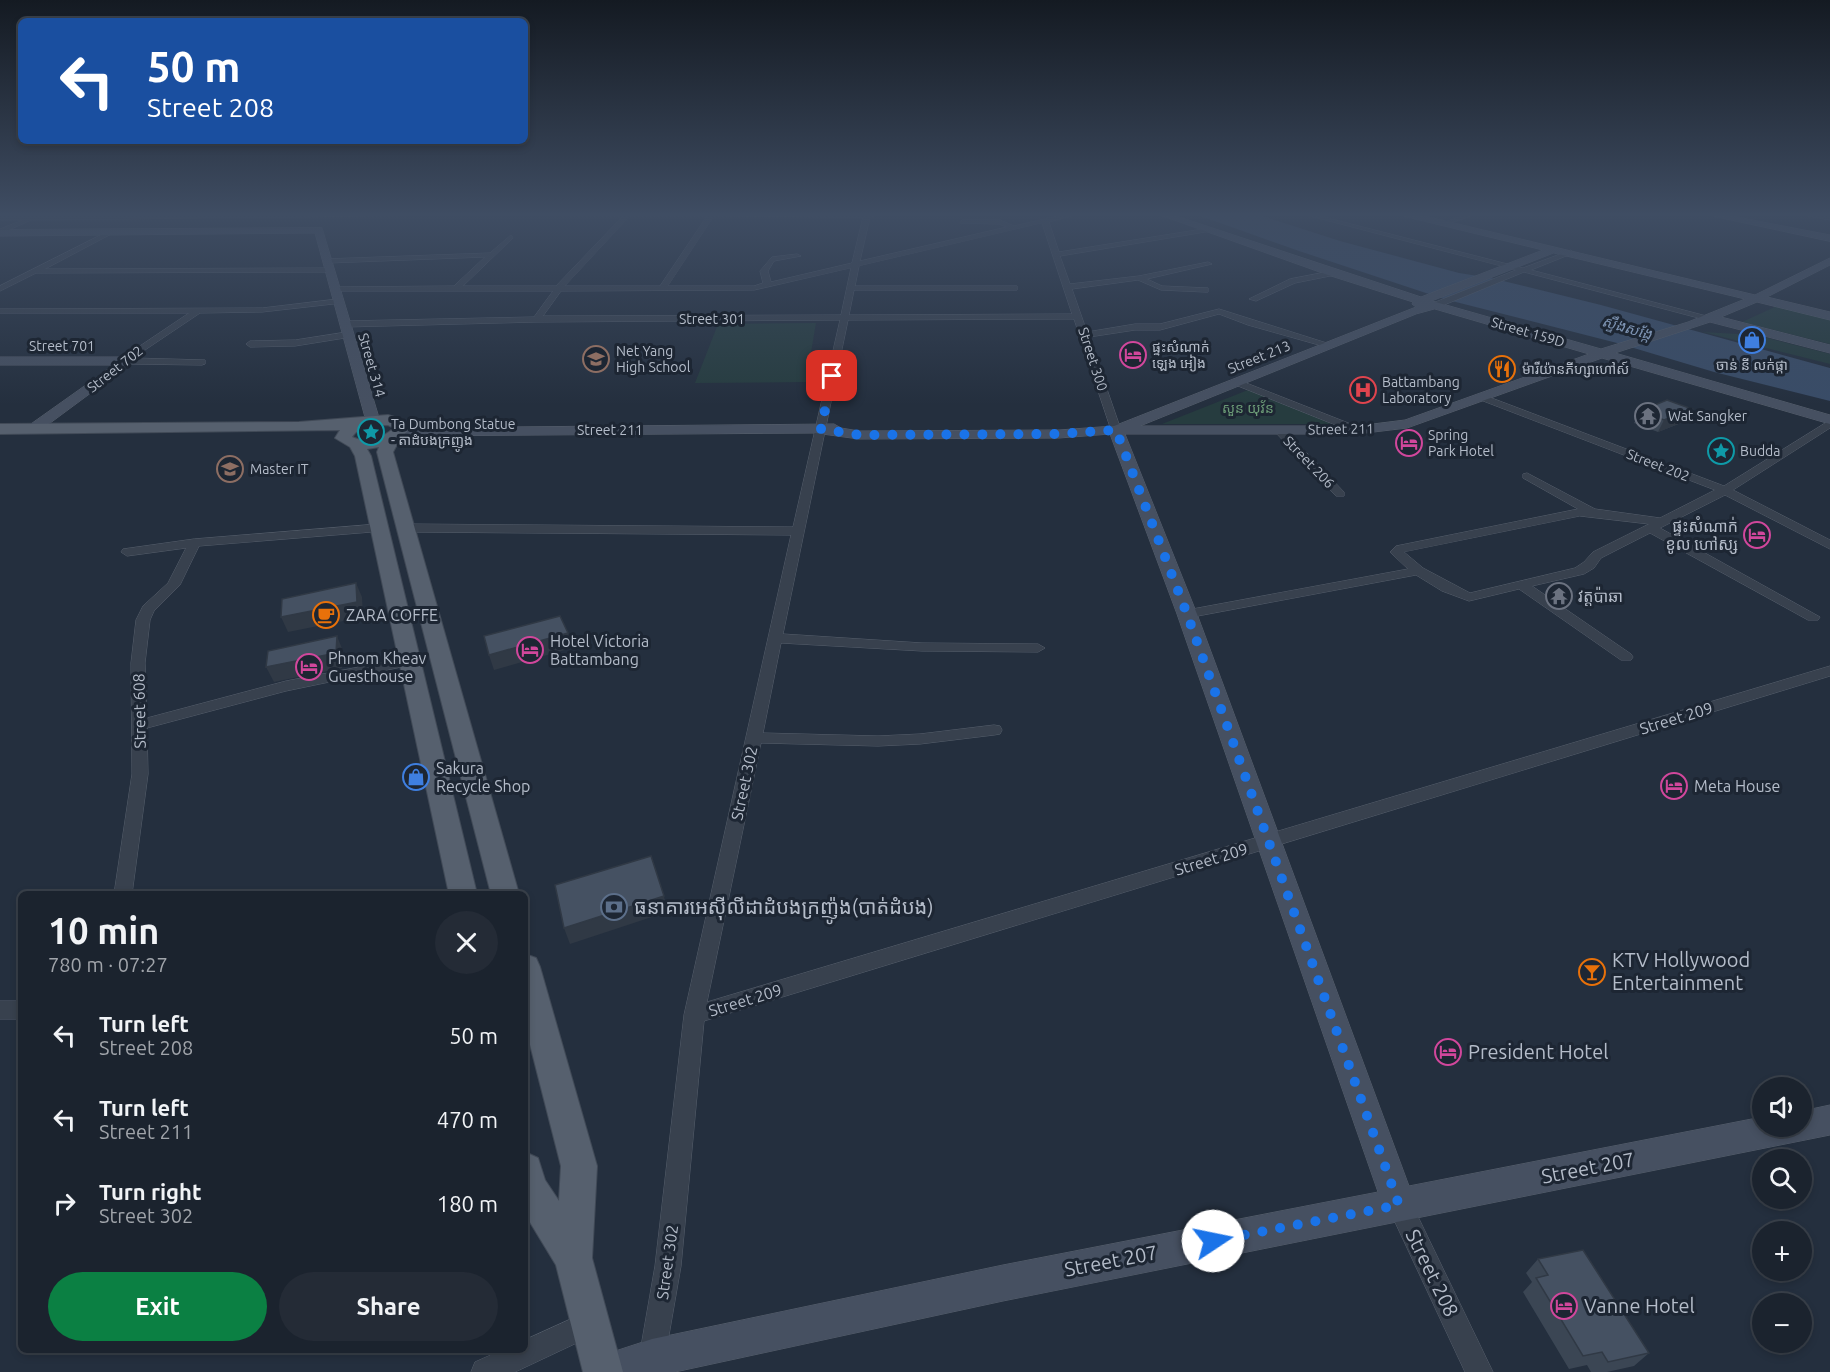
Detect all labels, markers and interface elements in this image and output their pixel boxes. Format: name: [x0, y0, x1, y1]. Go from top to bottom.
icon: left: [48, 42, 126, 120]
text: 50 m: [147, 43, 241, 90]
text: Street 208: [147, 92, 274, 122]
street label: Street 301: [679, 311, 745, 327]
water label: ស្ទឹងសង្កែ: [1600, 312, 1655, 344]
street label: Street 159D: [1489, 314, 1567, 350]
street label: Street 300: [1075, 325, 1111, 393]
shop icon: ចាន់ នី លក់ផ្កា: [1737, 325, 1767, 355]
street label: Street 314: [355, 331, 389, 399]
street label: Street 213: [1225, 337, 1293, 377]
street label: Street 701: [29, 338, 95, 354]
place label: ផ្ទះសំណាក់ ឡេង អៀង: [1152, 339, 1210, 372]
hotel icon: ផ្ទះសំណាក់ ឡេង អៀង: [1118, 340, 1148, 370]
street label: Street 702: [84, 342, 146, 396]
place label: Net Yang High School: [616, 343, 691, 375]
school or university icon: Net Yang High School: [581, 344, 611, 374]
pin: [806, 350, 857, 401]
restaurant icon: ម៉ារីយ៉ានភីហ្សាហៅស៍: [1487, 354, 1517, 384]
place label: ចាន់ នី លក់ផ្កា: [1716, 357, 1788, 374]
icon: arrive: [815, 359, 848, 392]
place label: ម៉ារីយ៉ានភីហ្សាហៅស៍: [1522, 361, 1629, 378]
place label: Battambang Laboratory: [1382, 374, 1460, 406]
hospital icon: Battambang Laboratory: [1348, 375, 1378, 405]
park label: សួន យុវ័ន: [1222, 399, 1274, 416]
temple icon: Wat Sangker: [1633, 401, 1663, 431]
place label: Wat Sangker: [1668, 408, 1748, 424]
place label: Ta Dumbong Statue - តាដំបងក្រញូង: [391, 416, 515, 452]
place icon: Ta Dumbong Statue - តាដំបងក្រញូង: [356, 417, 386, 447]
street label: Street 211: [1308, 420, 1374, 438]
street label: Street 211: [577, 422, 643, 438]
place label: Spring Park Hotel: [1428, 427, 1494, 459]
hotel icon: Spring Park Hotel: [1394, 428, 1424, 458]
street label: Street 206: [1280, 433, 1338, 491]
place icon: Budda: [1706, 436, 1736, 466]
place label: Budda: [1740, 443, 1780, 459]
street label: Street 202: [1624, 446, 1692, 484]
school or university icon: Master IT: [215, 454, 245, 484]
place label: Master IT: [250, 461, 309, 477]
place label: ផ្ទះសំណាក់ ខូល ហៅស្ស: [1666, 516, 1738, 554]
hotel icon: ផ្ទះសំណាក់ ខូល ហៅស្ស: [1742, 520, 1772, 550]
temple icon: វត្តប៉ាឆា: [1544, 581, 1574, 611]
place label: វត្តប៉ាឆា: [1578, 586, 1623, 606]
cafe icon: ZARA COFFE: [311, 600, 341, 630]
place label: ZARA COFFE: [346, 606, 438, 624]
place label: Hotel Victoria Battambang: [550, 632, 649, 668]
hotel icon: Hotel Victoria Battambang: [515, 635, 545, 665]
place label: Phnom Kheav Guesthouse: [328, 649, 427, 685]
hotel icon: Phnom Kheav Guesthouse: [294, 652, 324, 682]
street label: Street 608: [129, 673, 149, 749]
street label: Street 209: [1637, 698, 1715, 738]
street label: Street 302: [727, 744, 761, 822]
place label: Sakura Recycle Shop: [436, 759, 530, 795]
shop icon: Sakura Recycle Shop: [401, 762, 431, 792]
hotel icon: Meta House: [1659, 771, 1689, 801]
place label: Meta House: [1694, 777, 1780, 795]
street label: Street 209: [1172, 839, 1250, 879]
bank icon: ធនាគារអេស៊ីលីដាដំបងក្រញ៉ូង(បាត់ដំបង): [599, 892, 629, 922]
place label: ធនាគារអេស៊ីលីដាដំបងក្រញ៉ូង(បាត់ដំបង): [634, 895, 934, 925]
text: 10 min: [48, 910, 159, 951]
button: close: [435, 911, 498, 974]
place label: KTV Hollywood Entertainment: [1612, 948, 1750, 994]
text: 780 m · 07:27: [48, 953, 168, 976]
bar icon: KTV Hollywood Entertainment: [1577, 957, 1607, 987]
street label: Street 209: [706, 980, 784, 1020]
text: Turn left: [99, 1011, 189, 1036]
icon: left: [48, 1019, 81, 1052]
text: 50 m: [449, 1023, 498, 1048]
text: Street 208: [99, 1036, 193, 1059]
hotel icon: President Hotel: [1433, 1037, 1463, 1067]
place label: President Hotel: [1468, 1040, 1608, 1063]
map controls: [1752, 1077, 1812, 1353]
button: sound: [1752, 1077, 1812, 1137]
text: Turn left: [99, 1095, 189, 1120]
icon: left: [48, 1103, 81, 1136]
text: 470 m: [437, 1107, 498, 1132]
text: Street 211: [99, 1120, 193, 1143]
street label: Street 207: [1539, 1147, 1636, 1188]
button: search: [1752, 1149, 1812, 1209]
text: Turn right: [99, 1179, 201, 1204]
icon: right: [48, 1187, 81, 1220]
text: 180 m: [437, 1191, 498, 1216]
text: Street 302: [99, 1204, 193, 1227]
position arrow: [1181, 1209, 1245, 1273]
button: +: [1752, 1221, 1812, 1281]
street label: Street 302: [653, 1223, 681, 1301]
street label: Street 208: [1401, 1225, 1463, 1320]
street label: Street 207: [1062, 1240, 1159, 1281]
button: Exit: [48, 1272, 267, 1341]
button: Share: [279, 1272, 498, 1341]
hotel icon: Vanne Hotel: [1549, 1291, 1579, 1321]
button: −: [1752, 1293, 1812, 1353]
place label: Vanne Hotel: [1584, 1294, 1695, 1317]

